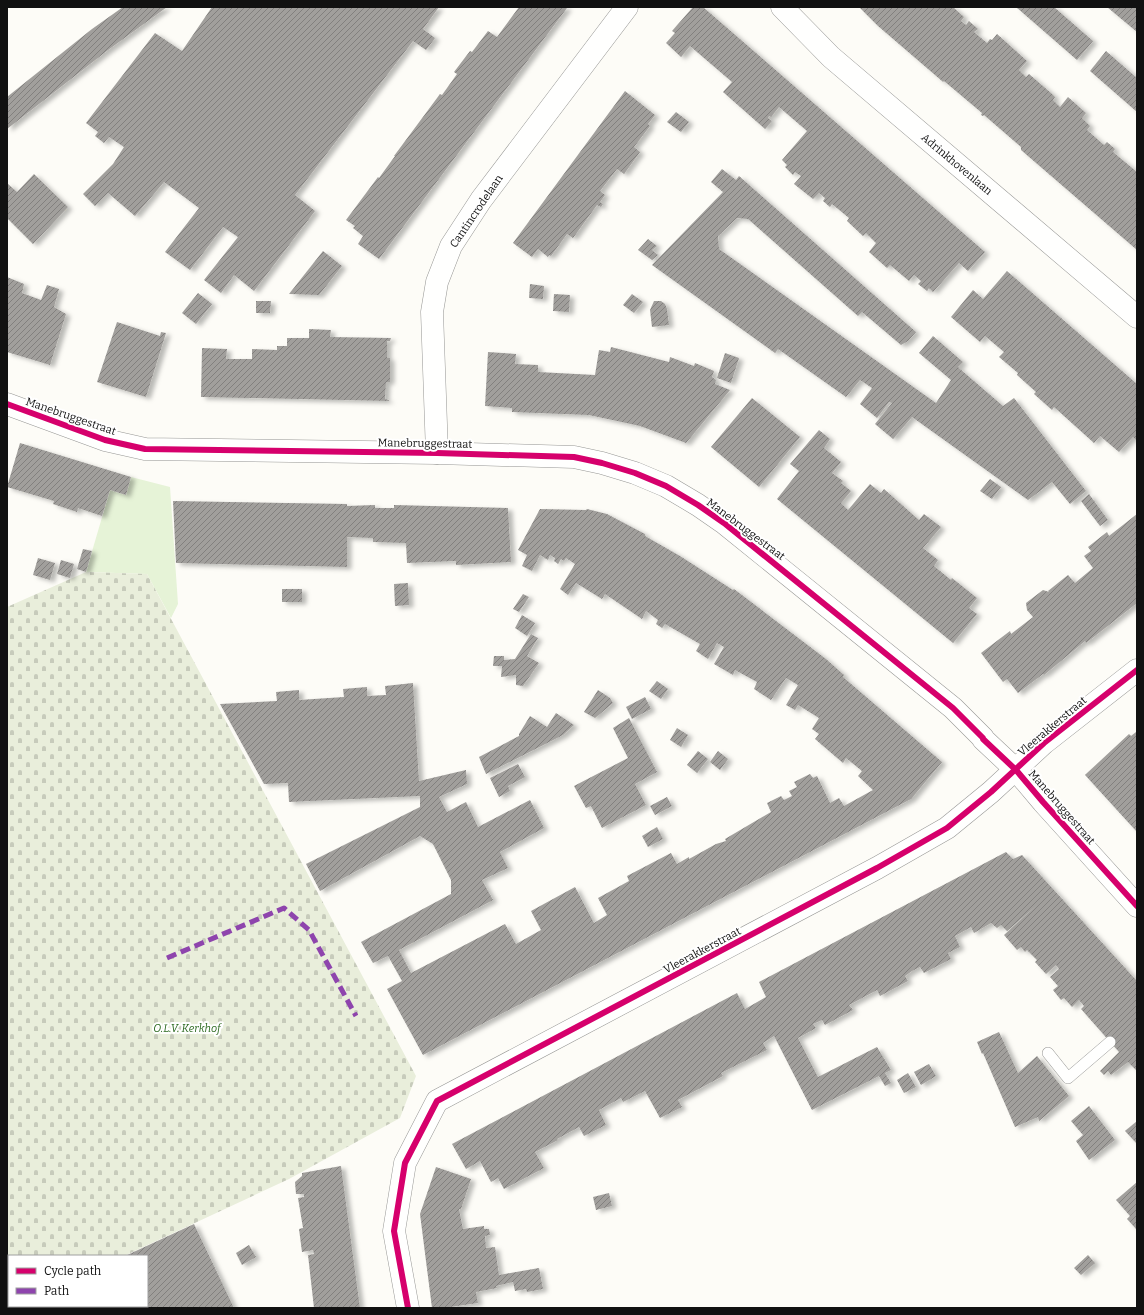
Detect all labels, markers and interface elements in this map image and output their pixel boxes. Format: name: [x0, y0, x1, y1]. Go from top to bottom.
street label: Adrinkhovenlaan: [919, 131, 995, 198]
street label: Cantincrodelaan: [447, 172, 506, 250]
street label: Manebruggestraat: [24, 395, 118, 438]
street label: Manebruggestraat: [378, 436, 472, 451]
street label: Manebruggestraat: [704, 496, 787, 563]
street label: Vleerakkerstraat: [1015, 694, 1089, 759]
street label: Manebruggestraat: [1026, 767, 1098, 847]
street label: Vleerakkerstraat: [661, 925, 743, 976]
park label: O.L.V. Kerkhof: [153, 1022, 222, 1035]
legend: [8, 1255, 148, 1307]
text: Cycle path: [44, 1264, 102, 1278]
text: Path: [44, 1284, 70, 1298]

